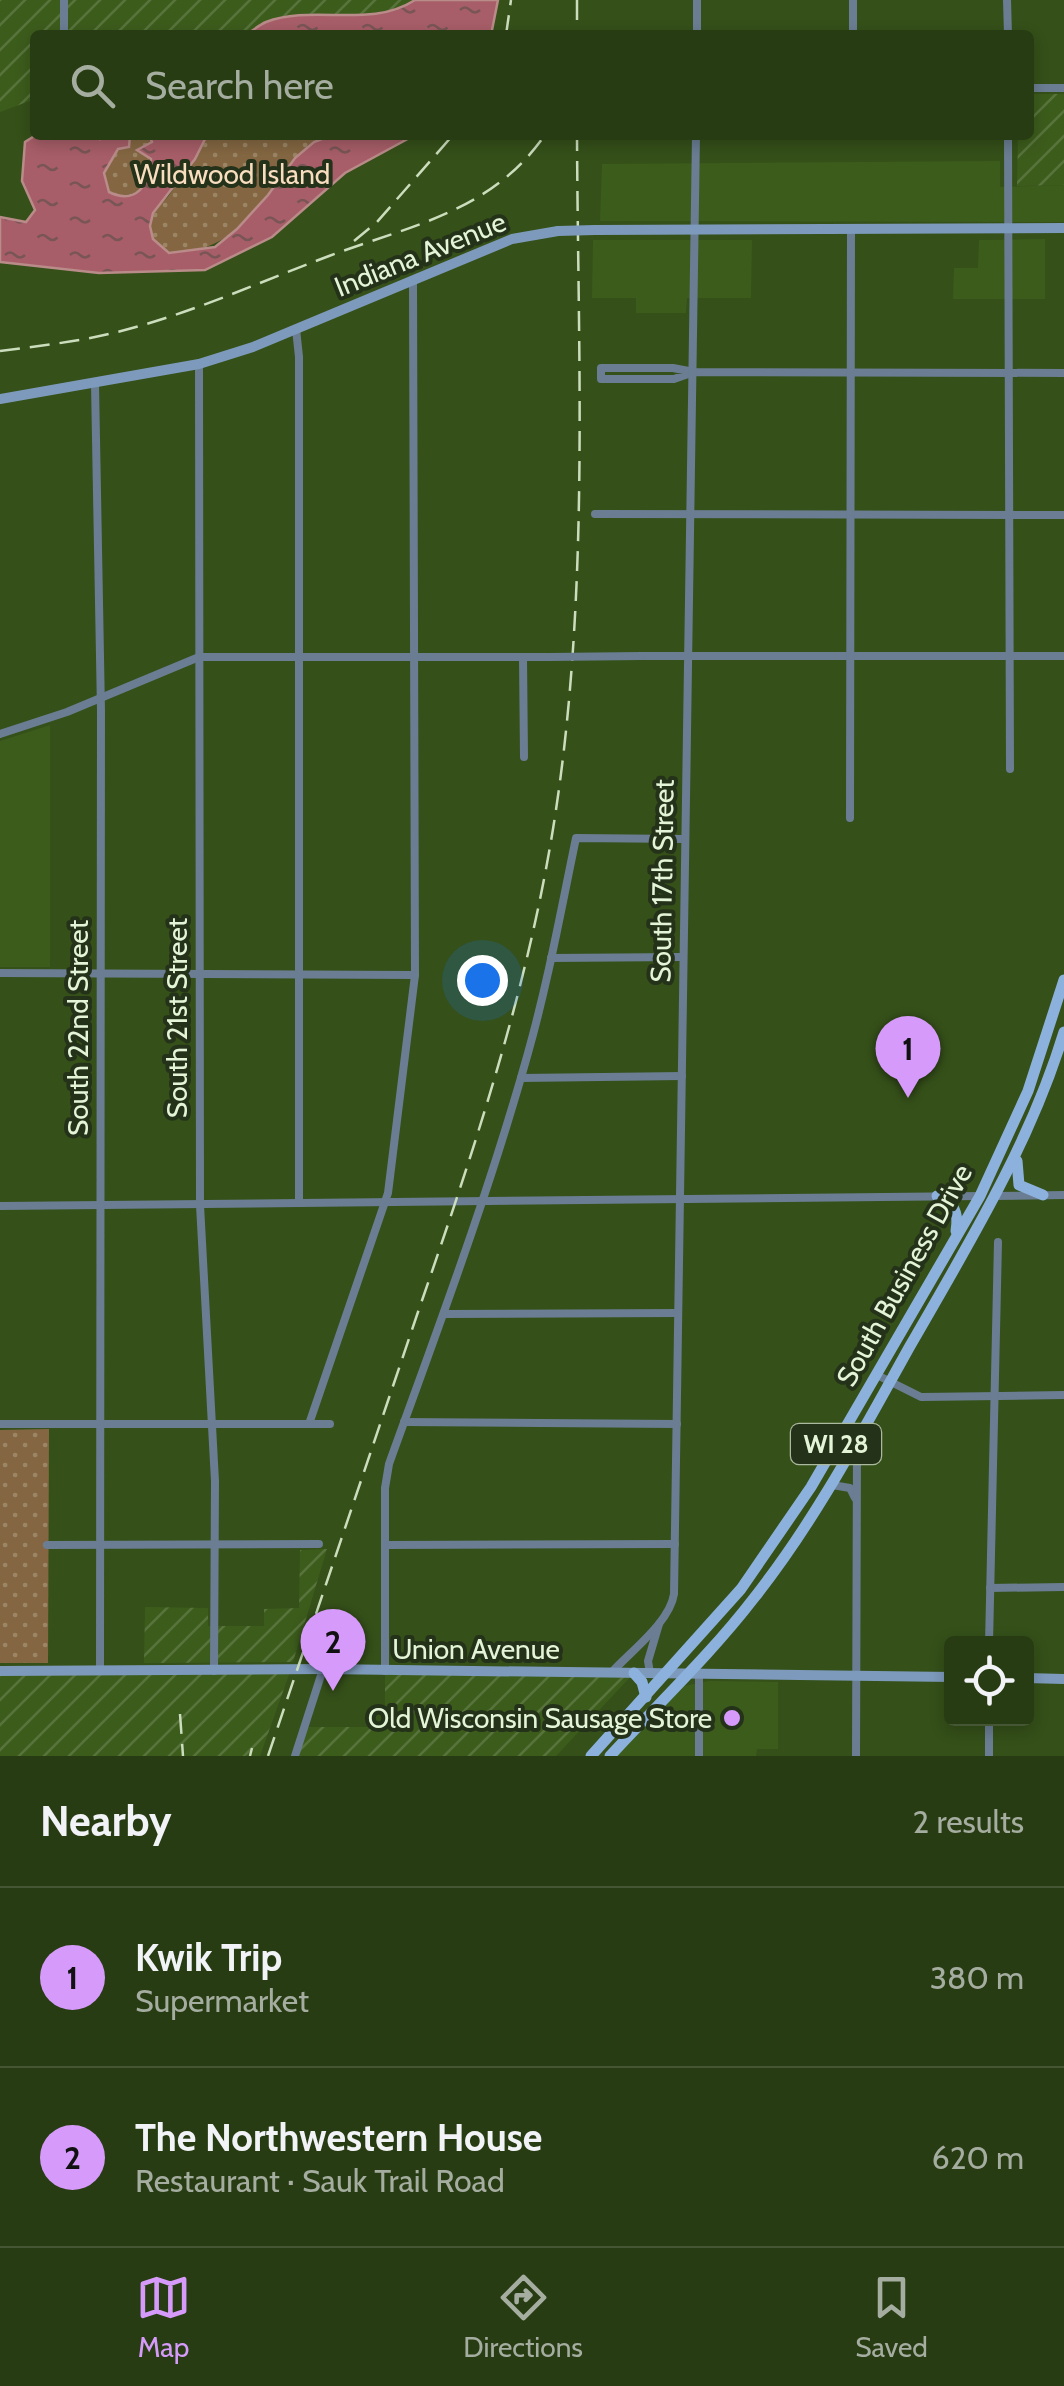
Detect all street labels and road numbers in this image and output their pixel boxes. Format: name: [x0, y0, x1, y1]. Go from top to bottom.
street label: Indiana Avenue: [329, 204, 511, 304]
street label: South 17th Street: [643, 779, 681, 983]
street label: South 21st Street: [160, 918, 194, 1118]
street label: South 22nd Street: [61, 920, 95, 1136]
street label: South Business Drive: [829, 1158, 979, 1392]
road number: WI 28: [791, 1424, 881, 1464]
street label: Union Avenue: [392, 1632, 560, 1666]

